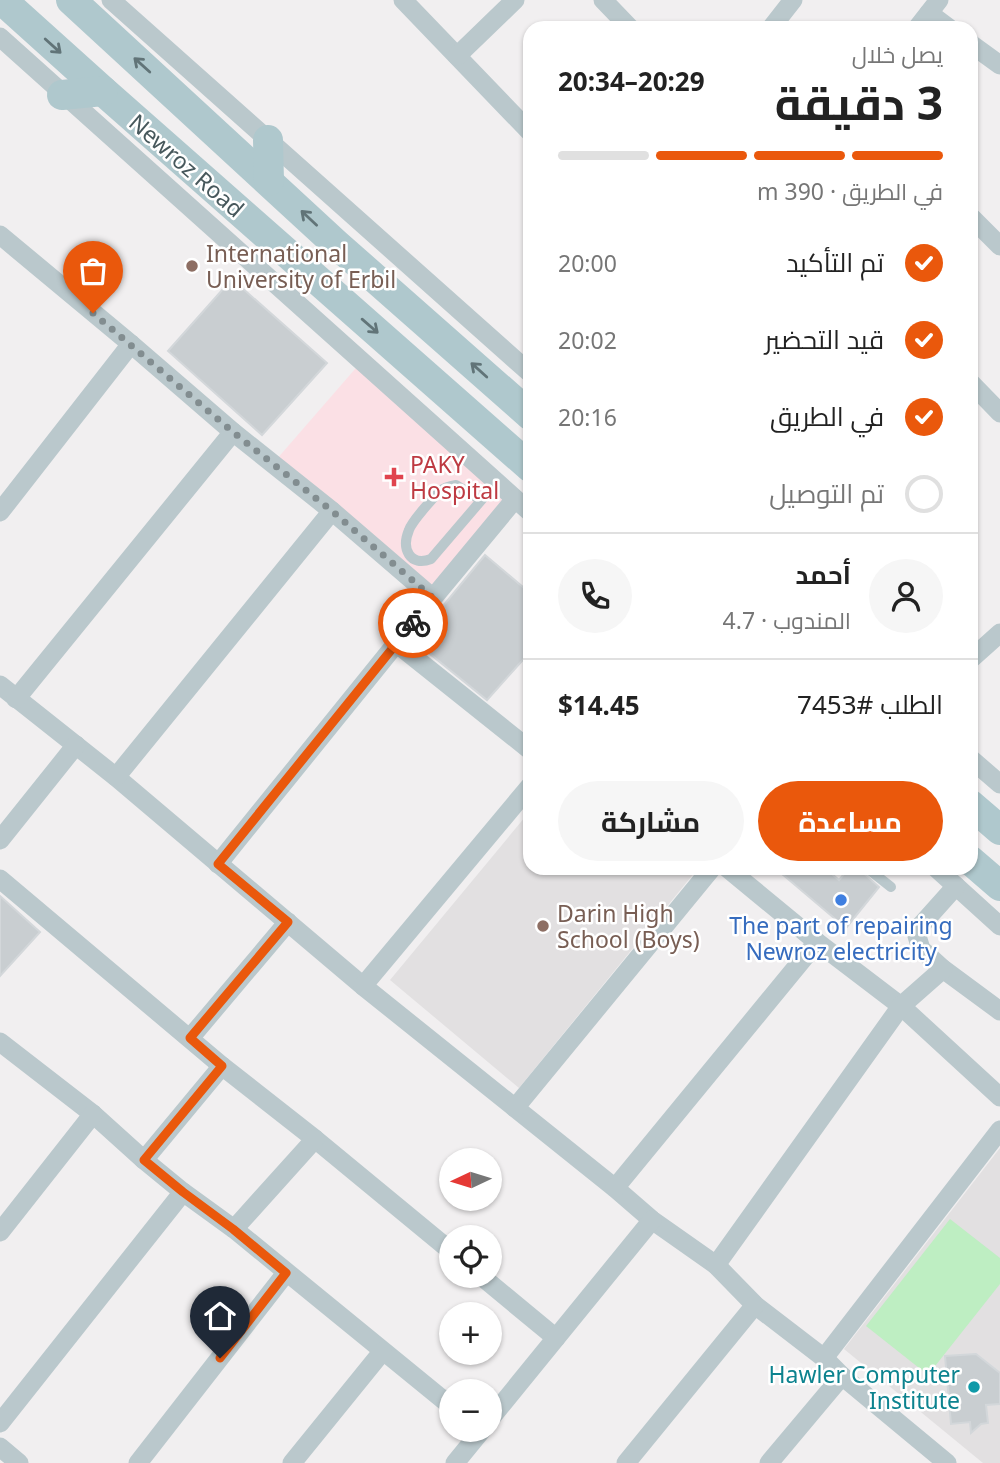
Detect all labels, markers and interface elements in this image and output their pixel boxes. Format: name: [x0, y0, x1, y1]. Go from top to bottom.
one-way arrow: [43, 37, 61, 53]
text: يصل خلال: [852, 38, 943, 70]
one-way arrow: [133, 57, 151, 73]
text: 20:29–20:34: [558, 63, 705, 99]
text: 3 دقيقة: [775, 71, 943, 133]
street label: Newroz Road: [123, 106, 251, 224]
text: في الطريق · 390 m: [757, 175, 943, 207]
one-way arrow: [301, 210, 318, 227]
place label: International University of Erbil: [206, 237, 396, 295]
pin: [63, 241, 123, 313]
text: تم التأكيد: [786, 244, 884, 280]
icon: check: [905, 244, 943, 282]
text: 20:00: [558, 247, 617, 279]
icon: bag: [74, 252, 112, 290]
marker: International University of Erbil: [184, 258, 200, 274]
one-way arrow: [360, 318, 378, 334]
text: قيد التحضير: [765, 321, 884, 357]
icon: check: [905, 321, 943, 359]
text: 20:02: [558, 324, 617, 356]
one-way arrow: [470, 362, 488, 378]
text: في الطريق: [770, 398, 884, 434]
icon: check: [905, 398, 943, 436]
text: 20:16: [558, 401, 617, 433]
place label: PAKY Hospital: [410, 448, 499, 506]
marker: PAKY Hospital: [384, 467, 404, 487]
text: تم التوصيل: [769, 475, 884, 511]
text: أحمد: [795, 556, 851, 592]
button: phone: [558, 559, 632, 633]
button: person: [869, 559, 943, 633]
courier: [378, 588, 448, 658]
icon: bike: [394, 604, 432, 642]
text: المندوب · 4.7: [723, 604, 851, 636]
text: الطلب #7453: [797, 686, 943, 722]
text: $14.45: [558, 687, 640, 723]
button: مشاركة: [558, 781, 744, 861]
button: مساعدة: [758, 781, 943, 861]
marker: The part of repairing Newroz electricity: [833, 892, 849, 908]
place label: Darin High School (Boys): [557, 897, 700, 955]
place label: The part of repairing Newroz electricity: [729, 909, 953, 967]
marker: Darin High School (Boys): [535, 918, 551, 934]
north arrow: [439, 1148, 502, 1211]
map controls: [439, 1148, 502, 1442]
button: locate: [439, 1225, 502, 1288]
pin: [190, 1286, 250, 1358]
icon: home: [201, 1297, 239, 1335]
button: +: [439, 1302, 502, 1365]
place label: Hawler Computer Institute: [769, 1358, 960, 1416]
button: −: [439, 1379, 502, 1442]
marker: Hawler Computer Institute: [966, 1379, 982, 1395]

